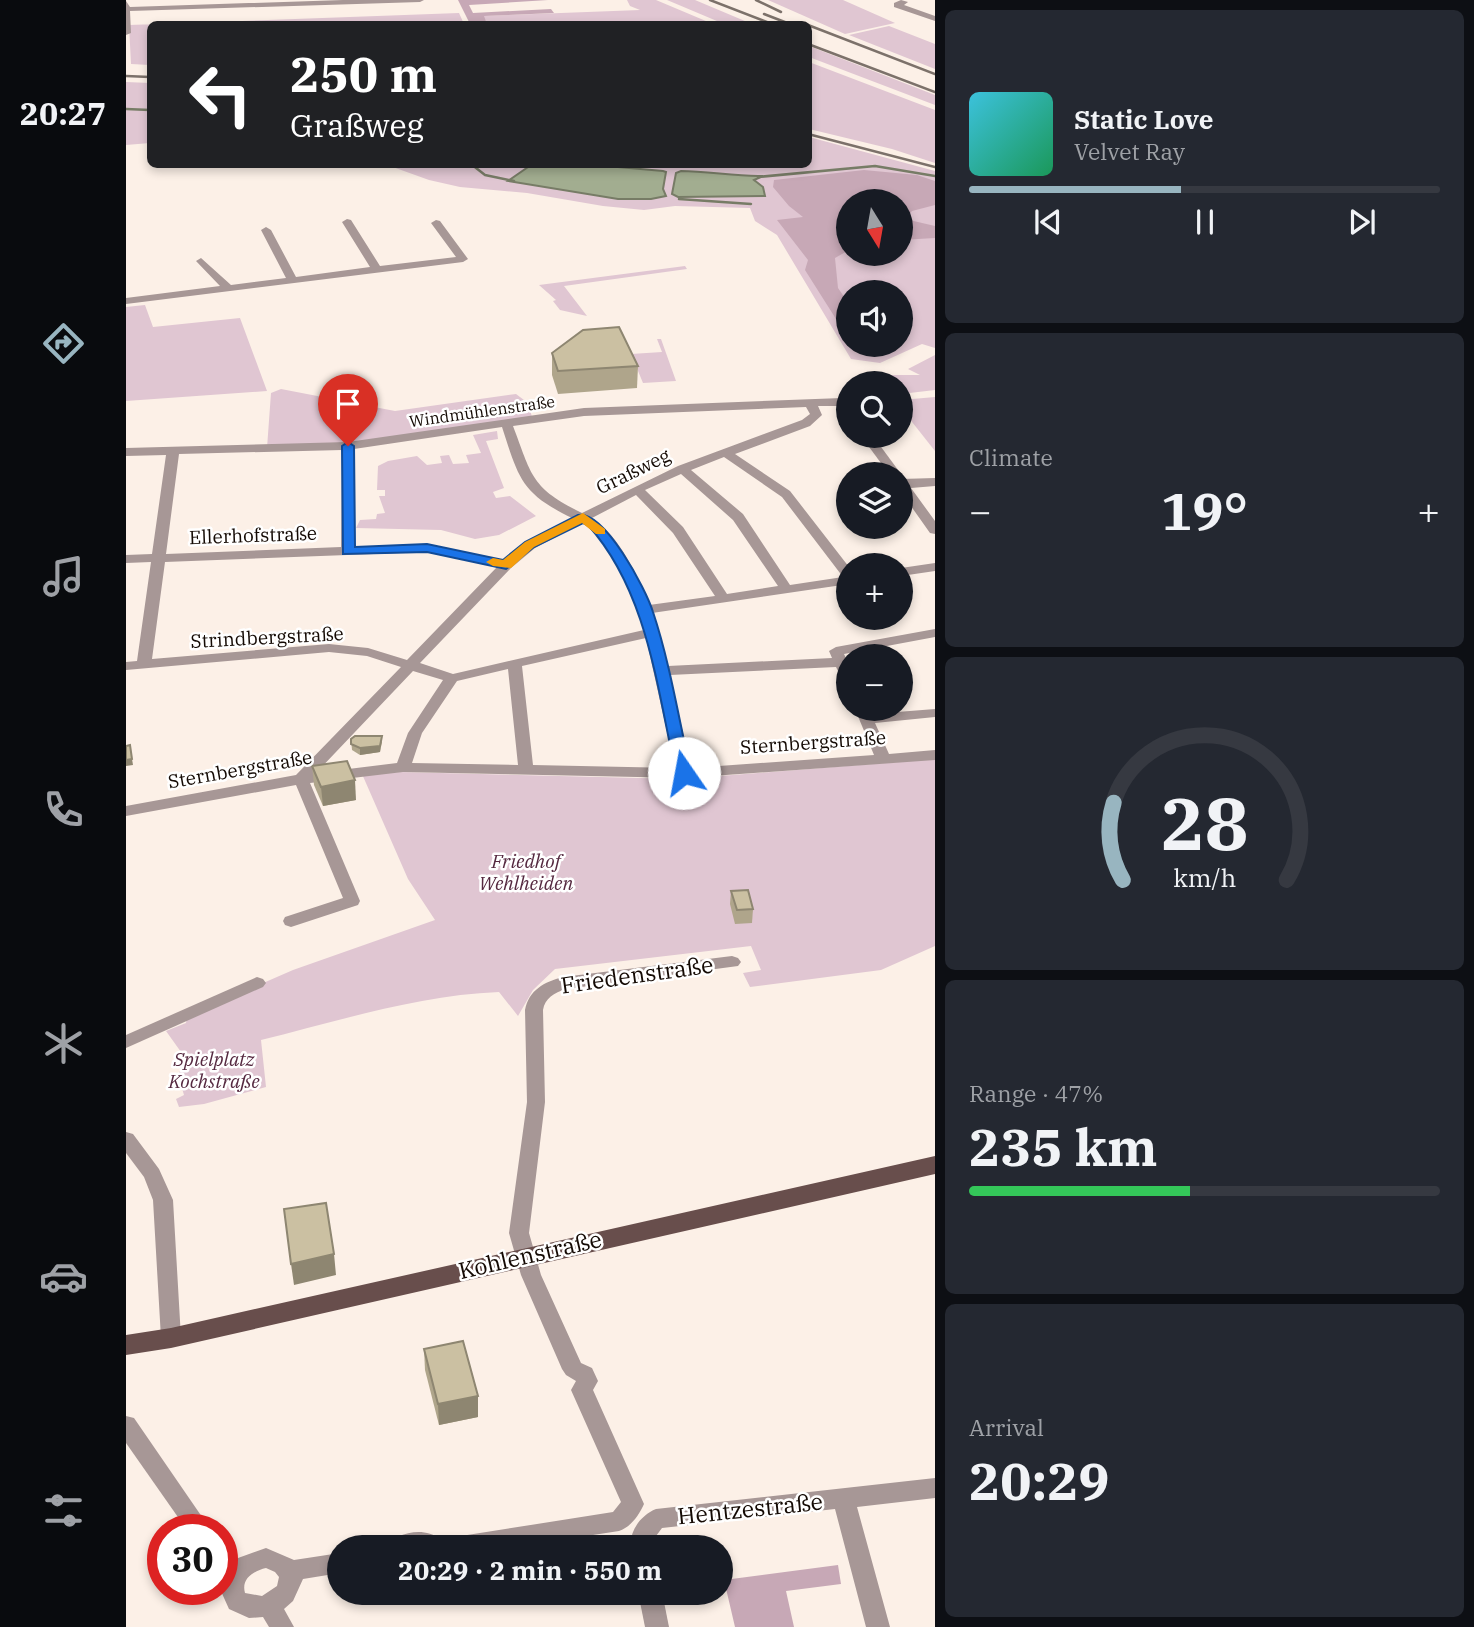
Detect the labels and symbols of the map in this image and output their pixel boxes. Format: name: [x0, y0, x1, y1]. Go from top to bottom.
north arrow: [836, 189, 914, 266]
pin: [318, 374, 378, 446]
street label: Windmühlenstraße: [408, 391, 556, 431]
street label: Graßweg: [592, 442, 675, 499]
street label: Ellerhofstraße: [189, 521, 317, 549]
street label: Strindbergstraße: [190, 621, 344, 653]
street label: Sternbergstraße: [739, 725, 887, 759]
position arrow: [647, 736, 721, 810]
street label: Sternbergstraße: [166, 744, 314, 794]
park label: Friedhof Wehlheiden: [479, 849, 574, 895]
street label: Friedenstraße: [559, 948, 715, 1000]
park label: Spielplatz Kochstraße: [167, 1047, 260, 1093]
street label: Kohlenstraße: [455, 1223, 604, 1285]
street label: Hentzestraße: [676, 1485, 824, 1531]
speed limit sign: 30: [147, 1514, 238, 1605]

